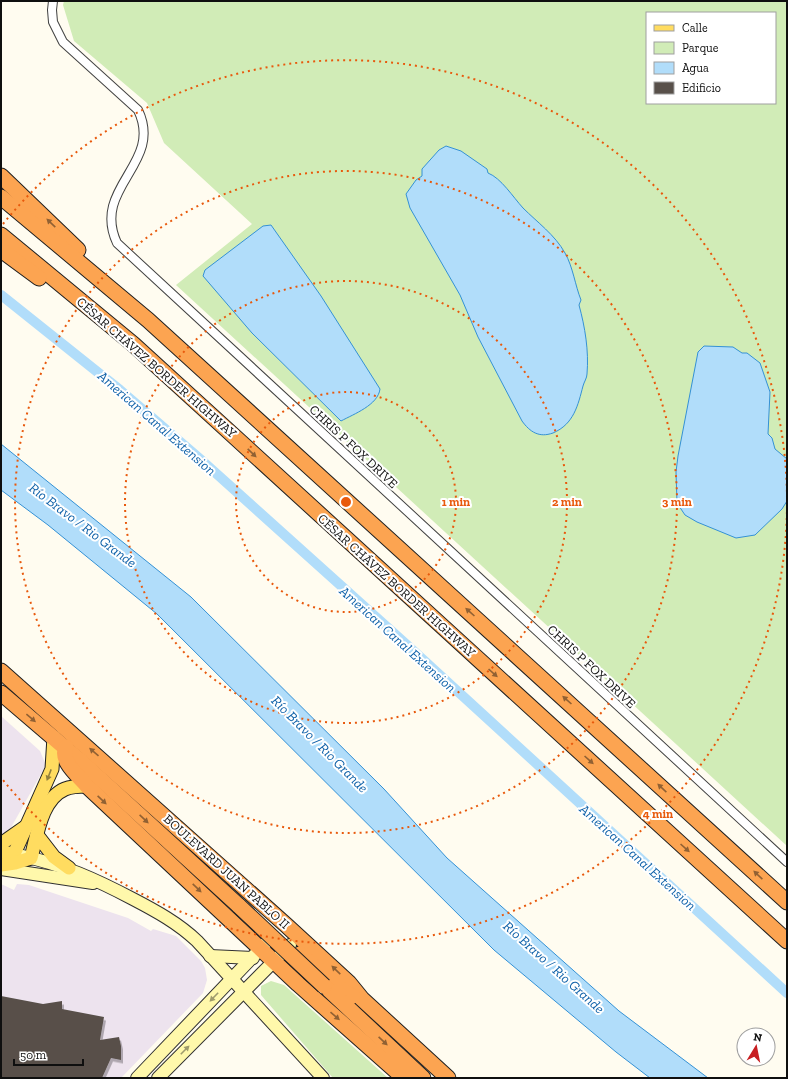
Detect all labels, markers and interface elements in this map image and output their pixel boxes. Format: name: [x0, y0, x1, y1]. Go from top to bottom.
legend: [646, 12, 776, 104]
text: Calle: [682, 21, 708, 35]
text: Parque: [682, 41, 719, 55]
text: Agua: [682, 61, 709, 75]
text: Edificio: [682, 81, 721, 95]
one-way arrow: [46, 219, 56, 228]
street label: CÉSAR CHÁVEZ BORDER HIGHWAY: [74, 294, 240, 441]
water label: American Canal Extension: [93, 367, 219, 479]
street label: CHRIS P FOX DRIVE: [306, 402, 401, 491]
one-way arrow: [248, 448, 257, 457]
water label: Río Bravo / Rio Grande: [26, 479, 140, 571]
centre of rings: [339, 495, 353, 509]
text: 1 min: [442, 495, 470, 509]
text: 2 min: [552, 495, 582, 509]
text: 3 min: [662, 495, 692, 509]
street label: CÉSAR CHÁVEZ BORDER HIGHWAY: [315, 511, 478, 660]
water label: American Canal Extension: [335, 582, 459, 696]
one-way arrow: [466, 608, 475, 617]
street label: CHRIS P FOX DRIVE: [544, 622, 639, 711]
one-way arrow: [488, 668, 498, 677]
water label: Río Bravo / Rio Grande: [268, 692, 372, 796]
one-way arrow: [562, 696, 571, 705]
one-way arrow: [26, 713, 36, 722]
one-way arrow: [89, 748, 98, 757]
one-way arrow: [584, 756, 594, 765]
one-way arrow: [46, 770, 52, 782]
one-way arrow: [657, 783, 668, 792]
one-way arrow: [97, 795, 107, 804]
water label: American Canal Extension: [575, 800, 699, 914]
text: 4 min: [643, 807, 673, 821]
street label: BOULEVARD JUAN PABLO II: [161, 811, 293, 932]
one-way arrow: [138, 814, 149, 823]
one-way arrow: [680, 843, 690, 853]
one-way arrow: [753, 871, 763, 880]
one-way arrow: [192, 884, 202, 893]
water label: Río Bravo / Rio Grande: [500, 918, 608, 1017]
one-way arrow: [331, 965, 341, 975]
one-way arrow: [209, 992, 219, 1002]
one-way arrow: [330, 1011, 339, 1020]
north arrow: [736, 1027, 776, 1067]
text: N: [752, 1031, 764, 1045]
one-way arrow: [379, 1036, 388, 1045]
scale bar: [14, 1041, 83, 1067]
one-way arrow: [181, 1045, 190, 1055]
text: 50 m: [20, 1048, 47, 1062]

